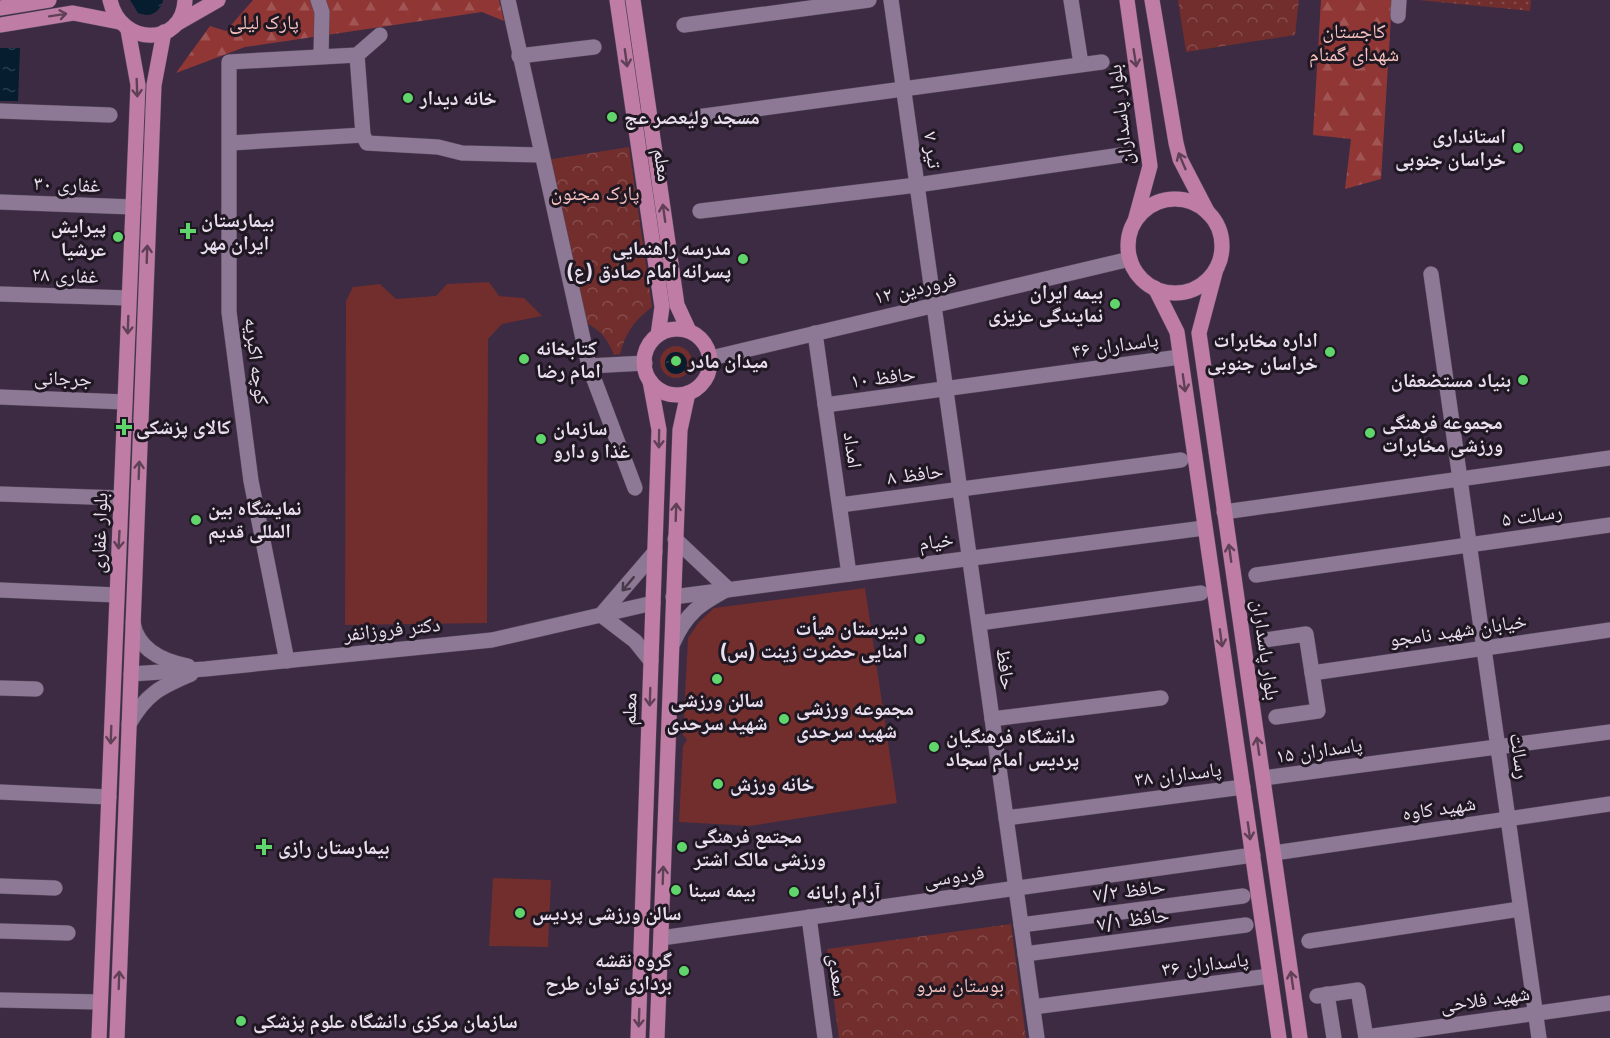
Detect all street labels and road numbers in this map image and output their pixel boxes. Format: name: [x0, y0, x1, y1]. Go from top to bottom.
street label: بلوار پاسداران: [1102, 63, 1138, 167]
street label: ۷ تیر: [919, 130, 947, 170]
street label: معلم: [647, 147, 677, 183]
street label: غفاری ۳۰: [33, 171, 101, 197]
street label: غفاری ۲۸: [31, 262, 99, 288]
street label: ۱۲ فروردین: [871, 267, 959, 309]
street label: کوچه اکبریه: [240, 316, 274, 406]
street label: پاسداران ۴۶: [1070, 327, 1160, 363]
street label: حافظ ۱۰: [849, 361, 917, 393]
street label: جرجانی: [34, 365, 93, 391]
street label: امداد: [839, 430, 867, 470]
street label: حافظ ۸: [885, 458, 945, 490]
street label: بلوار غفاری: [86, 492, 112, 574]
street label: رسالت ۵: [1500, 499, 1564, 531]
street label: خیام: [917, 527, 955, 557]
street label: بلوار پاسداران: [1247, 598, 1285, 702]
street label: خیابان شهید نامجو: [1388, 608, 1528, 652]
street label: دکتر فروزانفر: [341, 612, 442, 646]
street label: حافظ: [991, 647, 1021, 692]
street label: معلم: [616, 692, 644, 726]
street label: رسالت: [1505, 731, 1535, 781]
street label: پاسداران ۱۵: [1274, 732, 1364, 768]
street label: پاسداران ۳۸: [1133, 757, 1223, 791]
street label: شهید کاوه: [1401, 791, 1477, 825]
street label: فردوسی: [922, 860, 986, 892]
street label: حافظ ۷/۲: [1092, 874, 1167, 906]
street label: حافظ ۷/۱: [1095, 902, 1171, 936]
street label: پاسداران ۳۶: [1160, 947, 1250, 981]
street label: سعدی: [823, 952, 853, 998]
street label: شهید فلاحی: [1439, 981, 1531, 1017]

